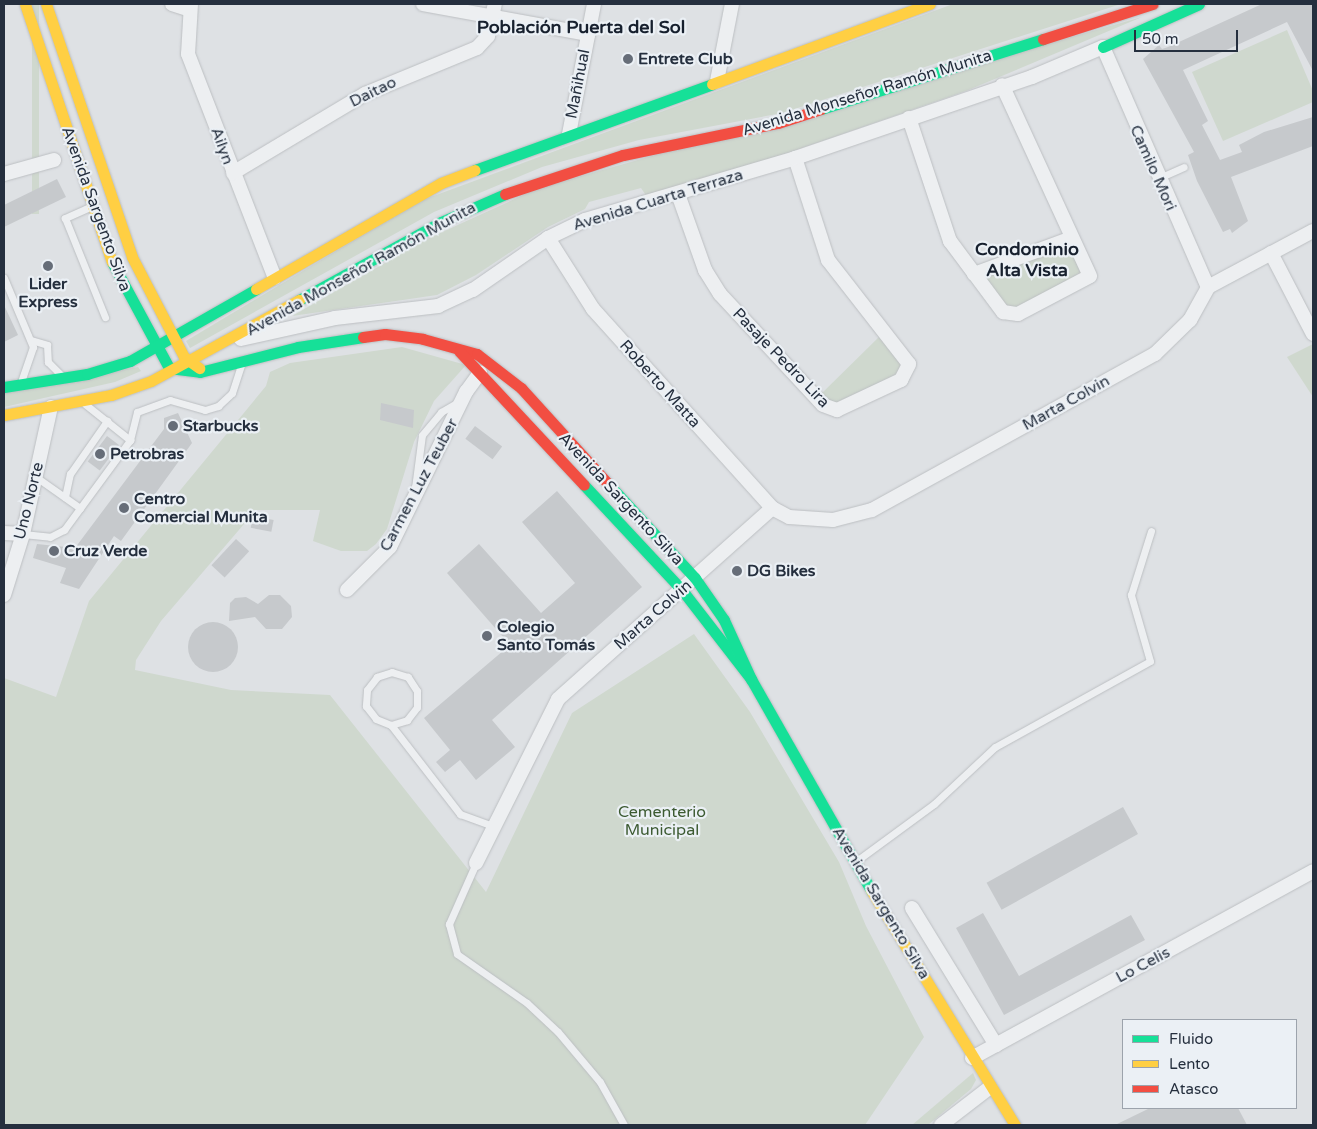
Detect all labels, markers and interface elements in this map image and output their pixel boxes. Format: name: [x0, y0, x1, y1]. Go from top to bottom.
district label: Población Puerta del Sol: [477, 16, 685, 38]
scale bar: [1137, 20, 1241, 52]
text: 50 m: [1142, 30, 1179, 48]
street label: Avenida Monseñor Ramón Munita: [740, 46, 994, 140]
street label: Mañihual: [562, 48, 594, 120]
place label: Entrete Club: [638, 49, 733, 69]
marker: Entrete Club: [622, 53, 634, 65]
street label: Daitao: [346, 72, 400, 112]
street label: Camilo Mori: [1126, 122, 1180, 214]
street label: Avenida Sargento Silva: [57, 124, 135, 294]
street label: Ailyn: [206, 125, 238, 167]
street label: Avenida Cuarta Terraza: [571, 165, 745, 235]
street label: Avenida Monseñor Ramón Munita: [243, 198, 479, 340]
district label: Condominio Alta Vista: [975, 239, 1079, 282]
marker: Lider Express: [42, 260, 54, 272]
place label: Lider Express: [18, 274, 78, 312]
street label: Pasaje Pedro Lira: [729, 304, 833, 412]
street label: Roberto Matta: [615, 336, 705, 432]
street label: Marta Colvin: [1019, 371, 1113, 435]
street label: Carmen Luz Teuber: [376, 415, 462, 555]
place label: Starbucks: [183, 416, 258, 436]
marker: Starbucks: [167, 420, 179, 432]
street label: Avenida Sargento Silva: [555, 429, 687, 569]
place label: Petrobras: [110, 444, 184, 464]
marker: Petrobras: [94, 448, 106, 460]
street label: Uno Norte: [10, 460, 48, 542]
place label: Centro Comercial Munita: [134, 489, 268, 527]
marker: Centro Comercial Munita: [118, 502, 130, 514]
place label: Cruz Verde: [64, 541, 147, 561]
marker: Cruz Verde: [48, 545, 60, 557]
place label: DG Bikes: [747, 561, 816, 581]
marker: DG Bikes: [731, 565, 743, 577]
street label: Marta Colvin: [610, 576, 696, 654]
place label: Colegio Santo Tomás: [497, 617, 595, 655]
marker: Colegio Santo Tomás: [481, 630, 493, 642]
park label: Cementerio Municipal: [618, 802, 706, 840]
street label: Avenida Sargento Silva: [828, 823, 934, 983]
street label: Lo Celis: [1113, 943, 1173, 987]
legend: [1122, 1019, 1297, 1109]
text: Fluido: [1169, 1030, 1213, 1048]
text: Lento: [1169, 1055, 1210, 1073]
text: Atasco: [1169, 1080, 1218, 1098]

